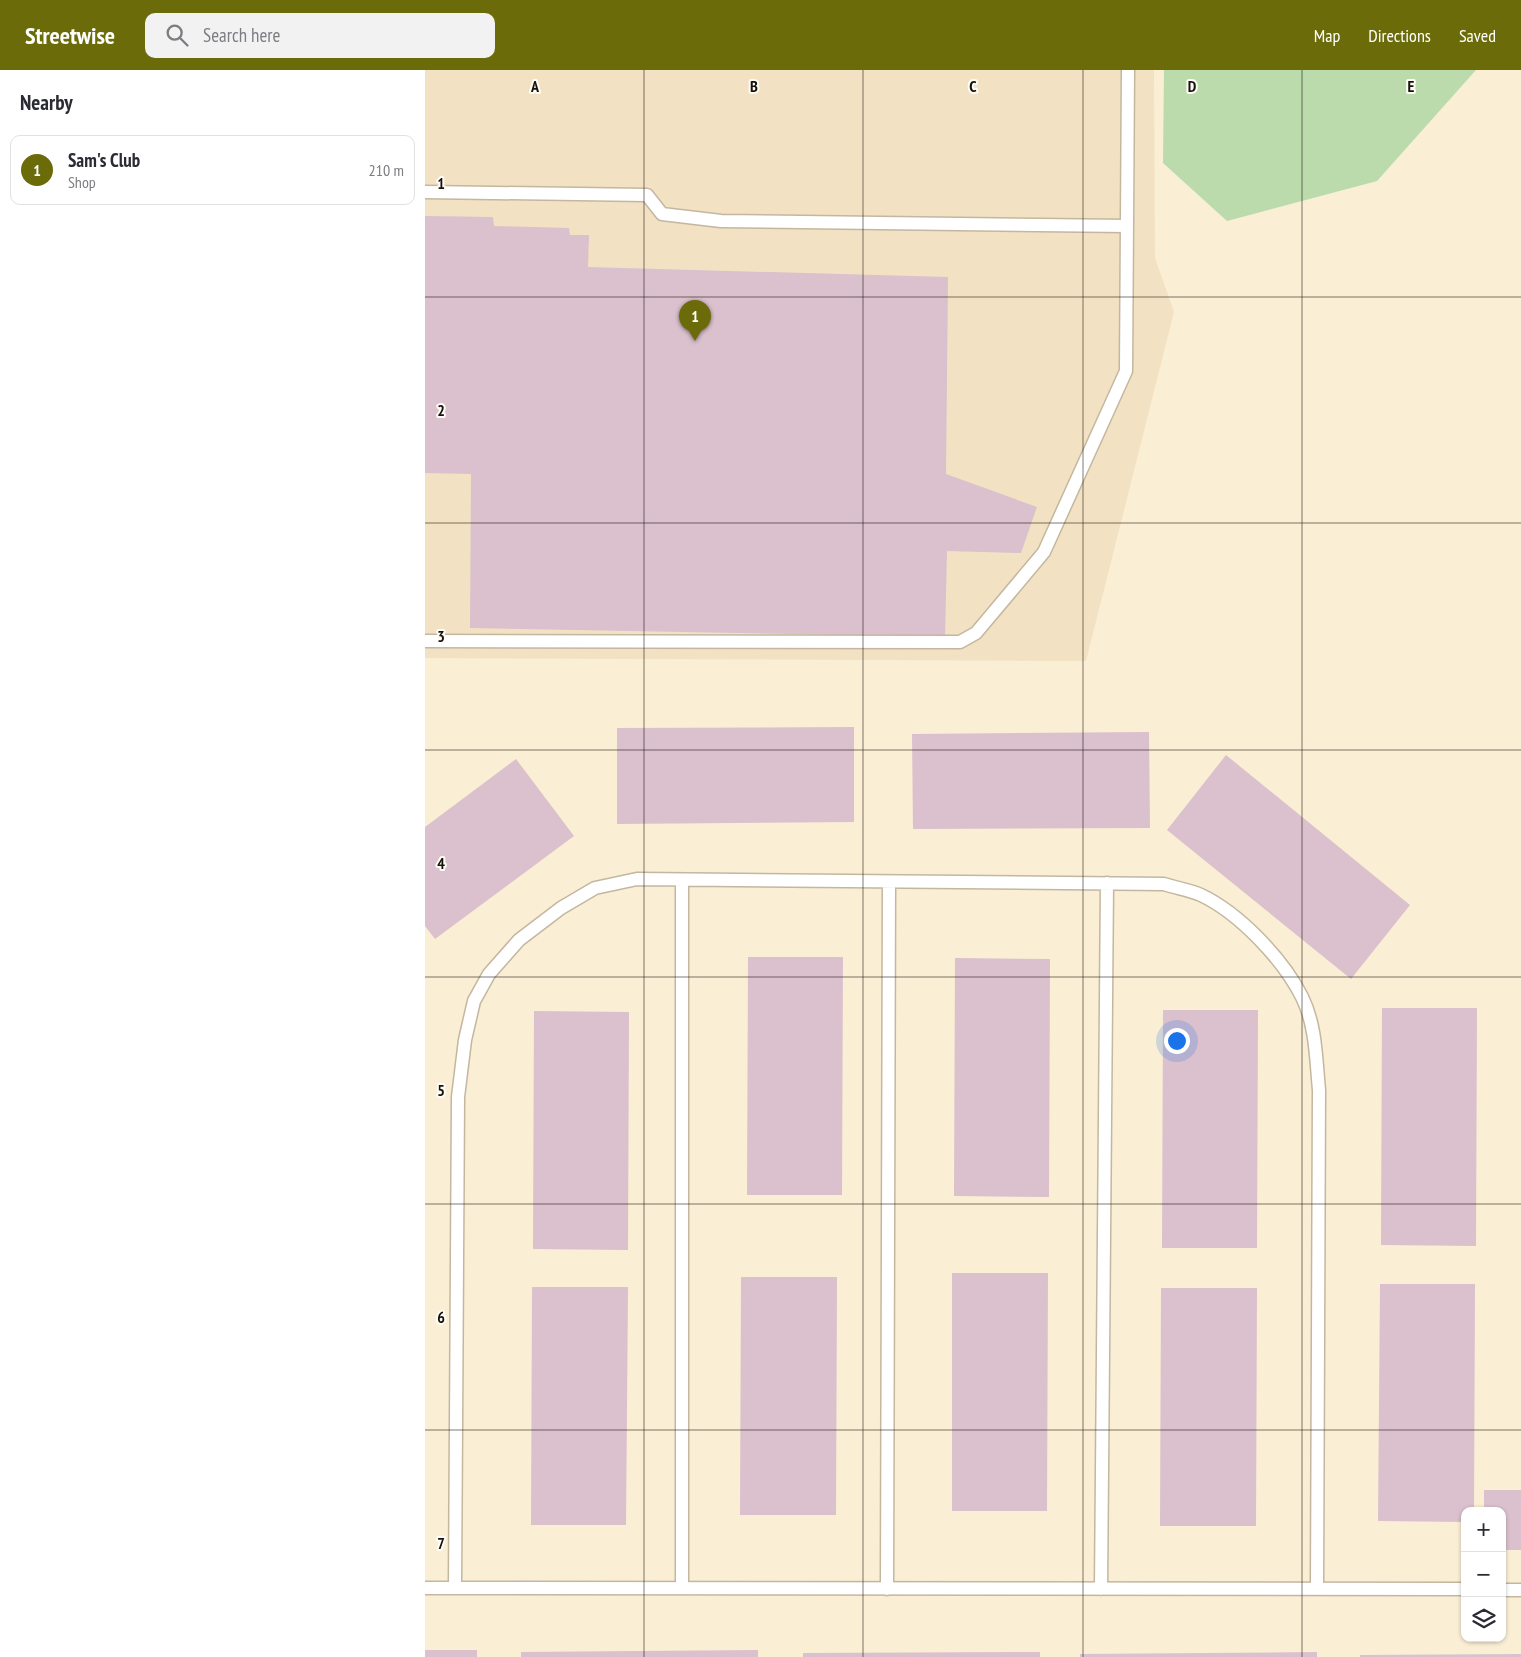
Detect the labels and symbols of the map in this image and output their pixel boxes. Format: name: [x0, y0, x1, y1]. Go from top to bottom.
text: A: [530, 76, 540, 96]
text: B: [750, 76, 758, 96]
text: C: [969, 76, 977, 96]
text: D: [1188, 76, 1197, 96]
text: E: [1408, 76, 1415, 96]
text: 1: [437, 173, 445, 193]
pin: 1: [679, 300, 711, 341]
text: 2: [437, 400, 445, 420]
text: 3: [437, 626, 445, 646]
text: 4: [437, 853, 445, 873]
your location: [1164, 1028, 1190, 1054]
text: 5: [437, 1080, 445, 1100]
text: 6: [437, 1307, 445, 1327]
text: 7: [437, 1533, 445, 1553]

